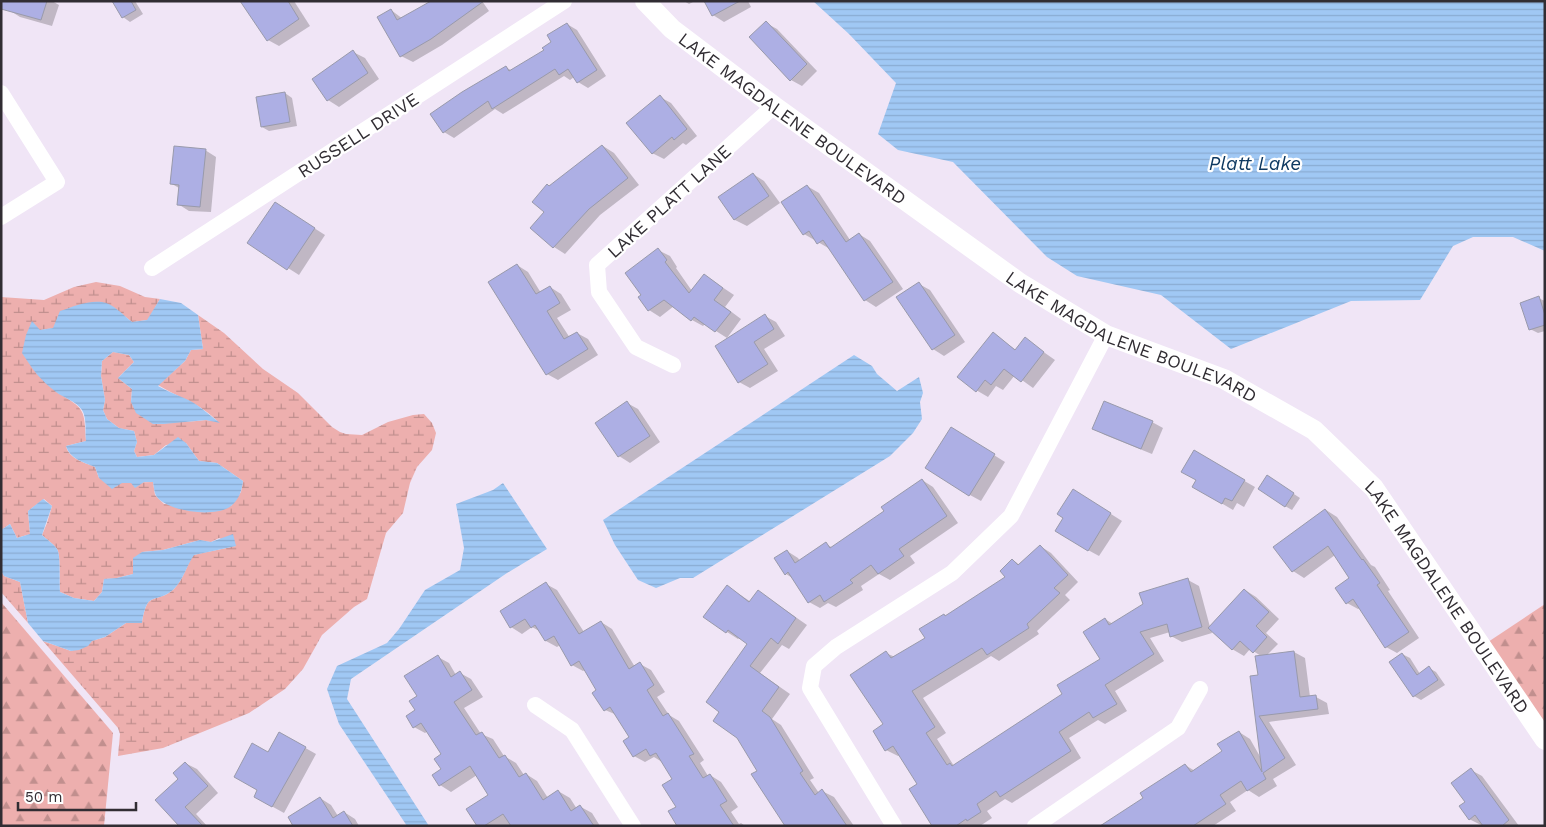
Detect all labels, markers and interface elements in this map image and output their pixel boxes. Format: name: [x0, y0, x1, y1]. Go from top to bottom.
street label: LAKE MAGDALENE BOULEVARD: [675, 28, 911, 209]
street label: RUSSELL DRIVE: [294, 88, 422, 182]
street label: LAKE PLATT LANE: [603, 140, 735, 262]
water label: Platt Lake: [1209, 152, 1301, 175]
street label: LAKE MAGDALENE BOULEVARD: [1002, 266, 1261, 406]
street label: LAKE MAGDALENE BOULEVARD: [1361, 475, 1534, 717]
scale bar: [18, 780, 135, 812]
text: 50 m: [25, 788, 62, 806]

